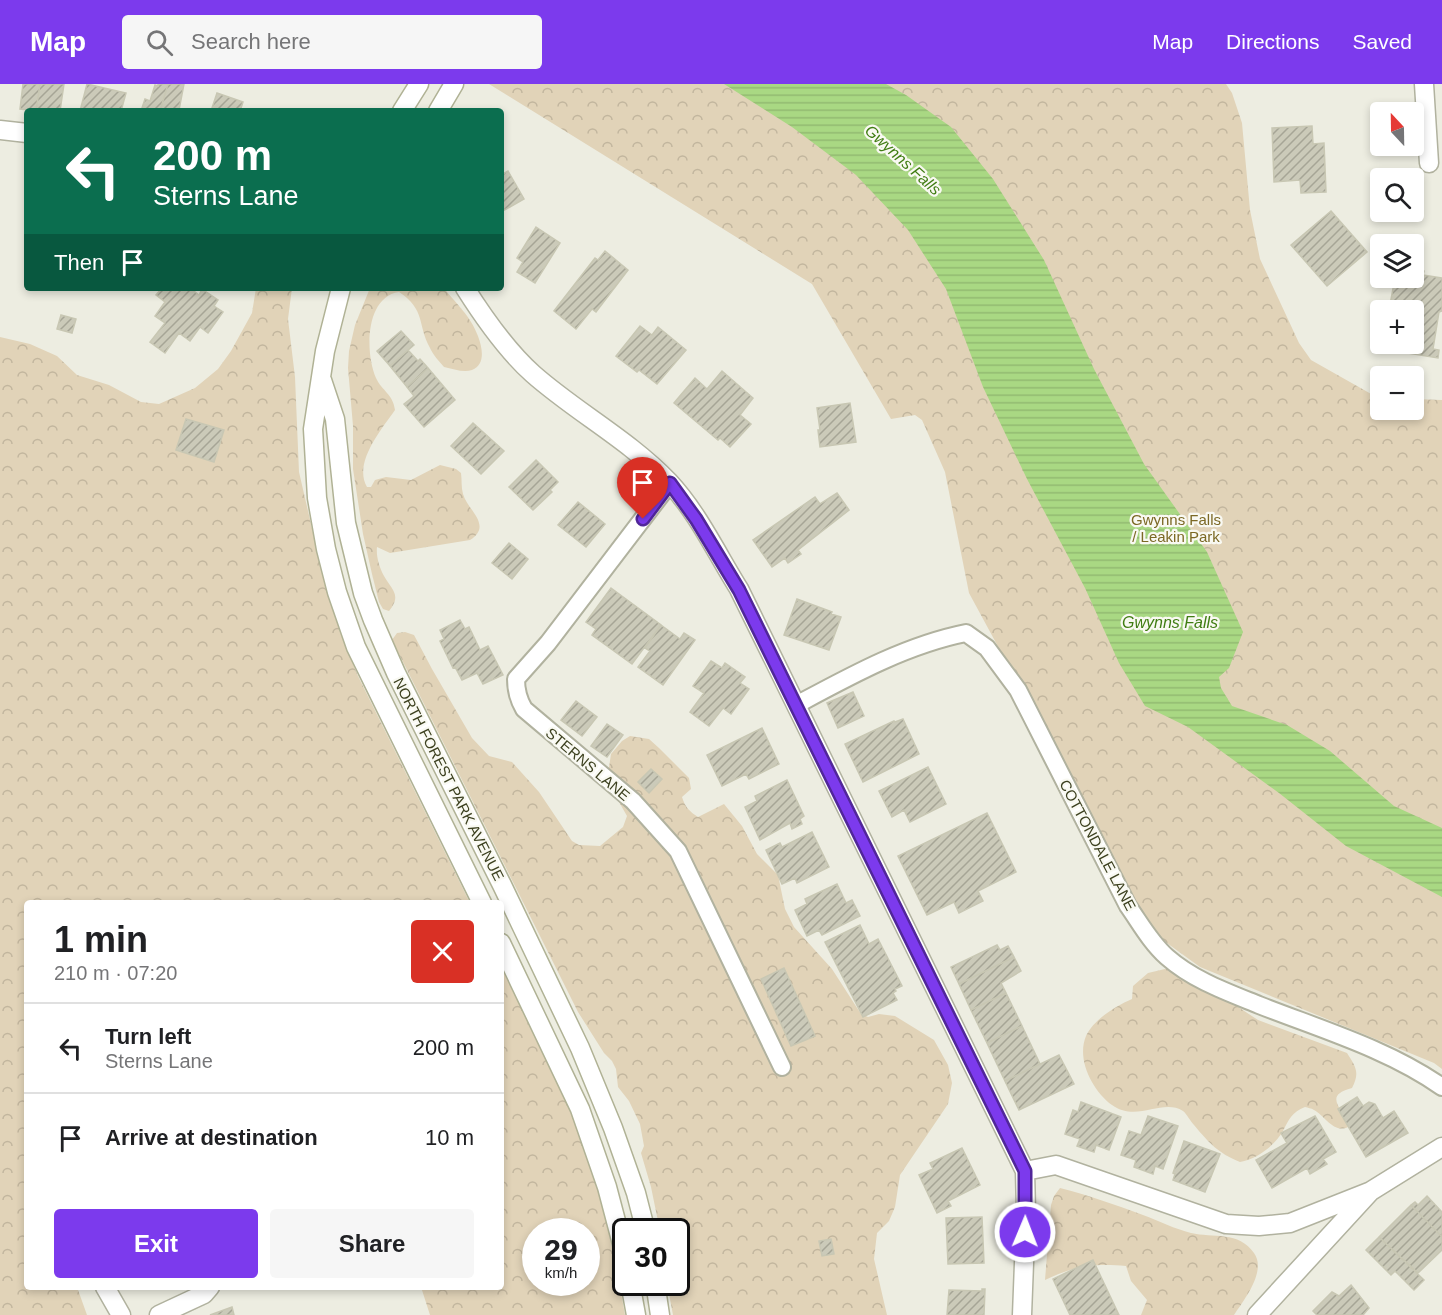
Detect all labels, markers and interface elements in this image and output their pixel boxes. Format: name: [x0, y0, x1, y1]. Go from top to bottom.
search box: [122, 15, 542, 69]
text: Map: [30, 26, 86, 57]
icon: search: [143, 26, 176, 59]
text: Search here: [191, 29, 311, 54]
text: Map: [1152, 30, 1193, 53]
text: Directions: [1226, 30, 1319, 53]
text: Saved: [1352, 30, 1412, 53]
north arrow: [1370, 102, 1424, 156]
map controls: [1370, 102, 1424, 420]
water label: Gwynns Falls: [862, 122, 944, 198]
icon: left: [54, 132, 132, 210]
text: 200 m: [153, 132, 272, 179]
button: search: [1370, 168, 1424, 222]
text: Sterns Lane: [153, 181, 299, 211]
button: layers: [1370, 234, 1424, 288]
icon: arrive: [116, 246, 149, 279]
text: Then: [54, 250, 104, 275]
button: +: [1370, 300, 1424, 354]
button: −: [1370, 366, 1424, 420]
pin: [617, 457, 668, 519]
icon: arrive: [626, 466, 659, 499]
park label: Gwynns Falls / Leakin Park: [1131, 511, 1221, 545]
water label: Gwynns Falls: [1122, 614, 1218, 631]
street label: NORTH FOREST PARK AVENUE: [390, 675, 508, 883]
street label: STERNS LANE: [543, 724, 633, 804]
street label: COTTONDALE LANE: [1056, 777, 1140, 913]
text: 1 min: [54, 919, 148, 960]
button: close: [411, 920, 474, 983]
text: 210 m · 07:20: [54, 962, 177, 984]
text: Turn left: [105, 1024, 191, 1049]
icon: left: [54, 1032, 87, 1065]
text: 200 m: [413, 1035, 474, 1060]
text: Sterns Lane: [105, 1050, 213, 1072]
icon: arrive: [54, 1122, 87, 1155]
text: Arrive at destination: [105, 1125, 318, 1150]
text: 10 m: [425, 1125, 474, 1150]
position arrow: [993, 1200, 1057, 1264]
button: Exit: [54, 1209, 258, 1278]
button: Share: [270, 1209, 474, 1278]
speed limit sign: 30: [612, 1218, 690, 1296]
text: 29: [544, 1233, 578, 1266]
text: km/h: [545, 1264, 577, 1281]

